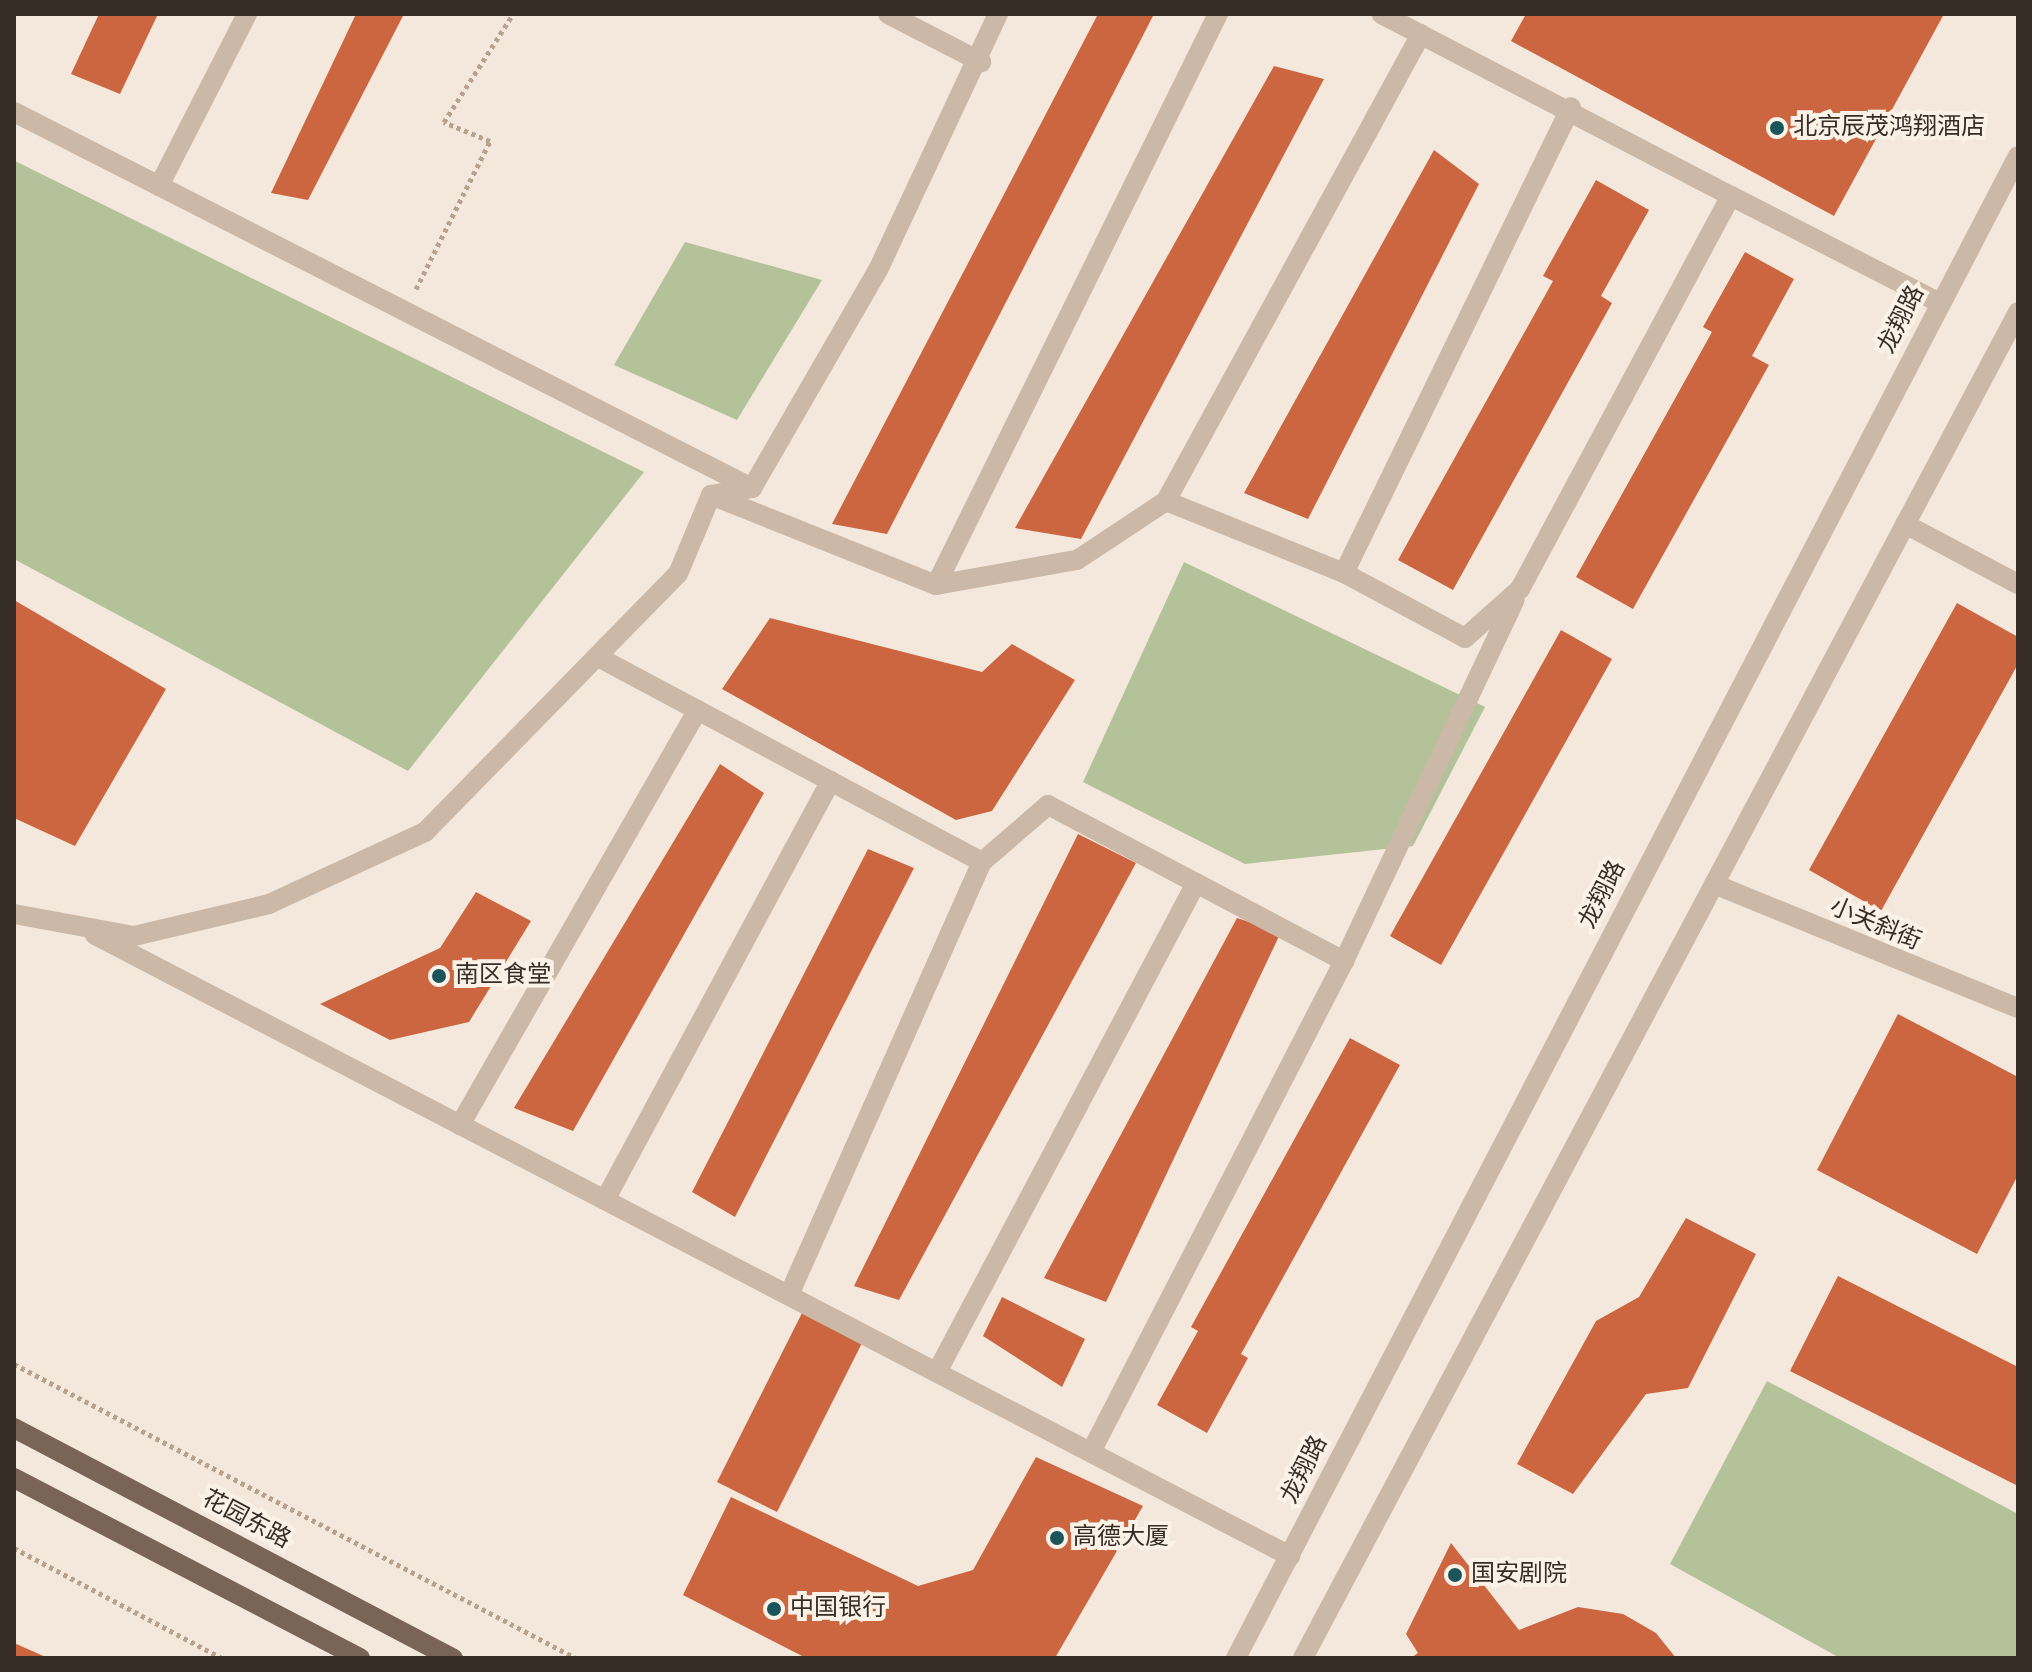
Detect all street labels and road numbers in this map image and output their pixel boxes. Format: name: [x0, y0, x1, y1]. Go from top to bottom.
street label: 龙翔路: [1873, 281, 1931, 359]
street label: 龙翔路: [1574, 856, 1632, 934]
street label: 小关斜街: [1825, 893, 1925, 957]
street label: 龙翔路: [1276, 1431, 1334, 1509]
street label: 花园东路: [197, 1485, 295, 1555]

